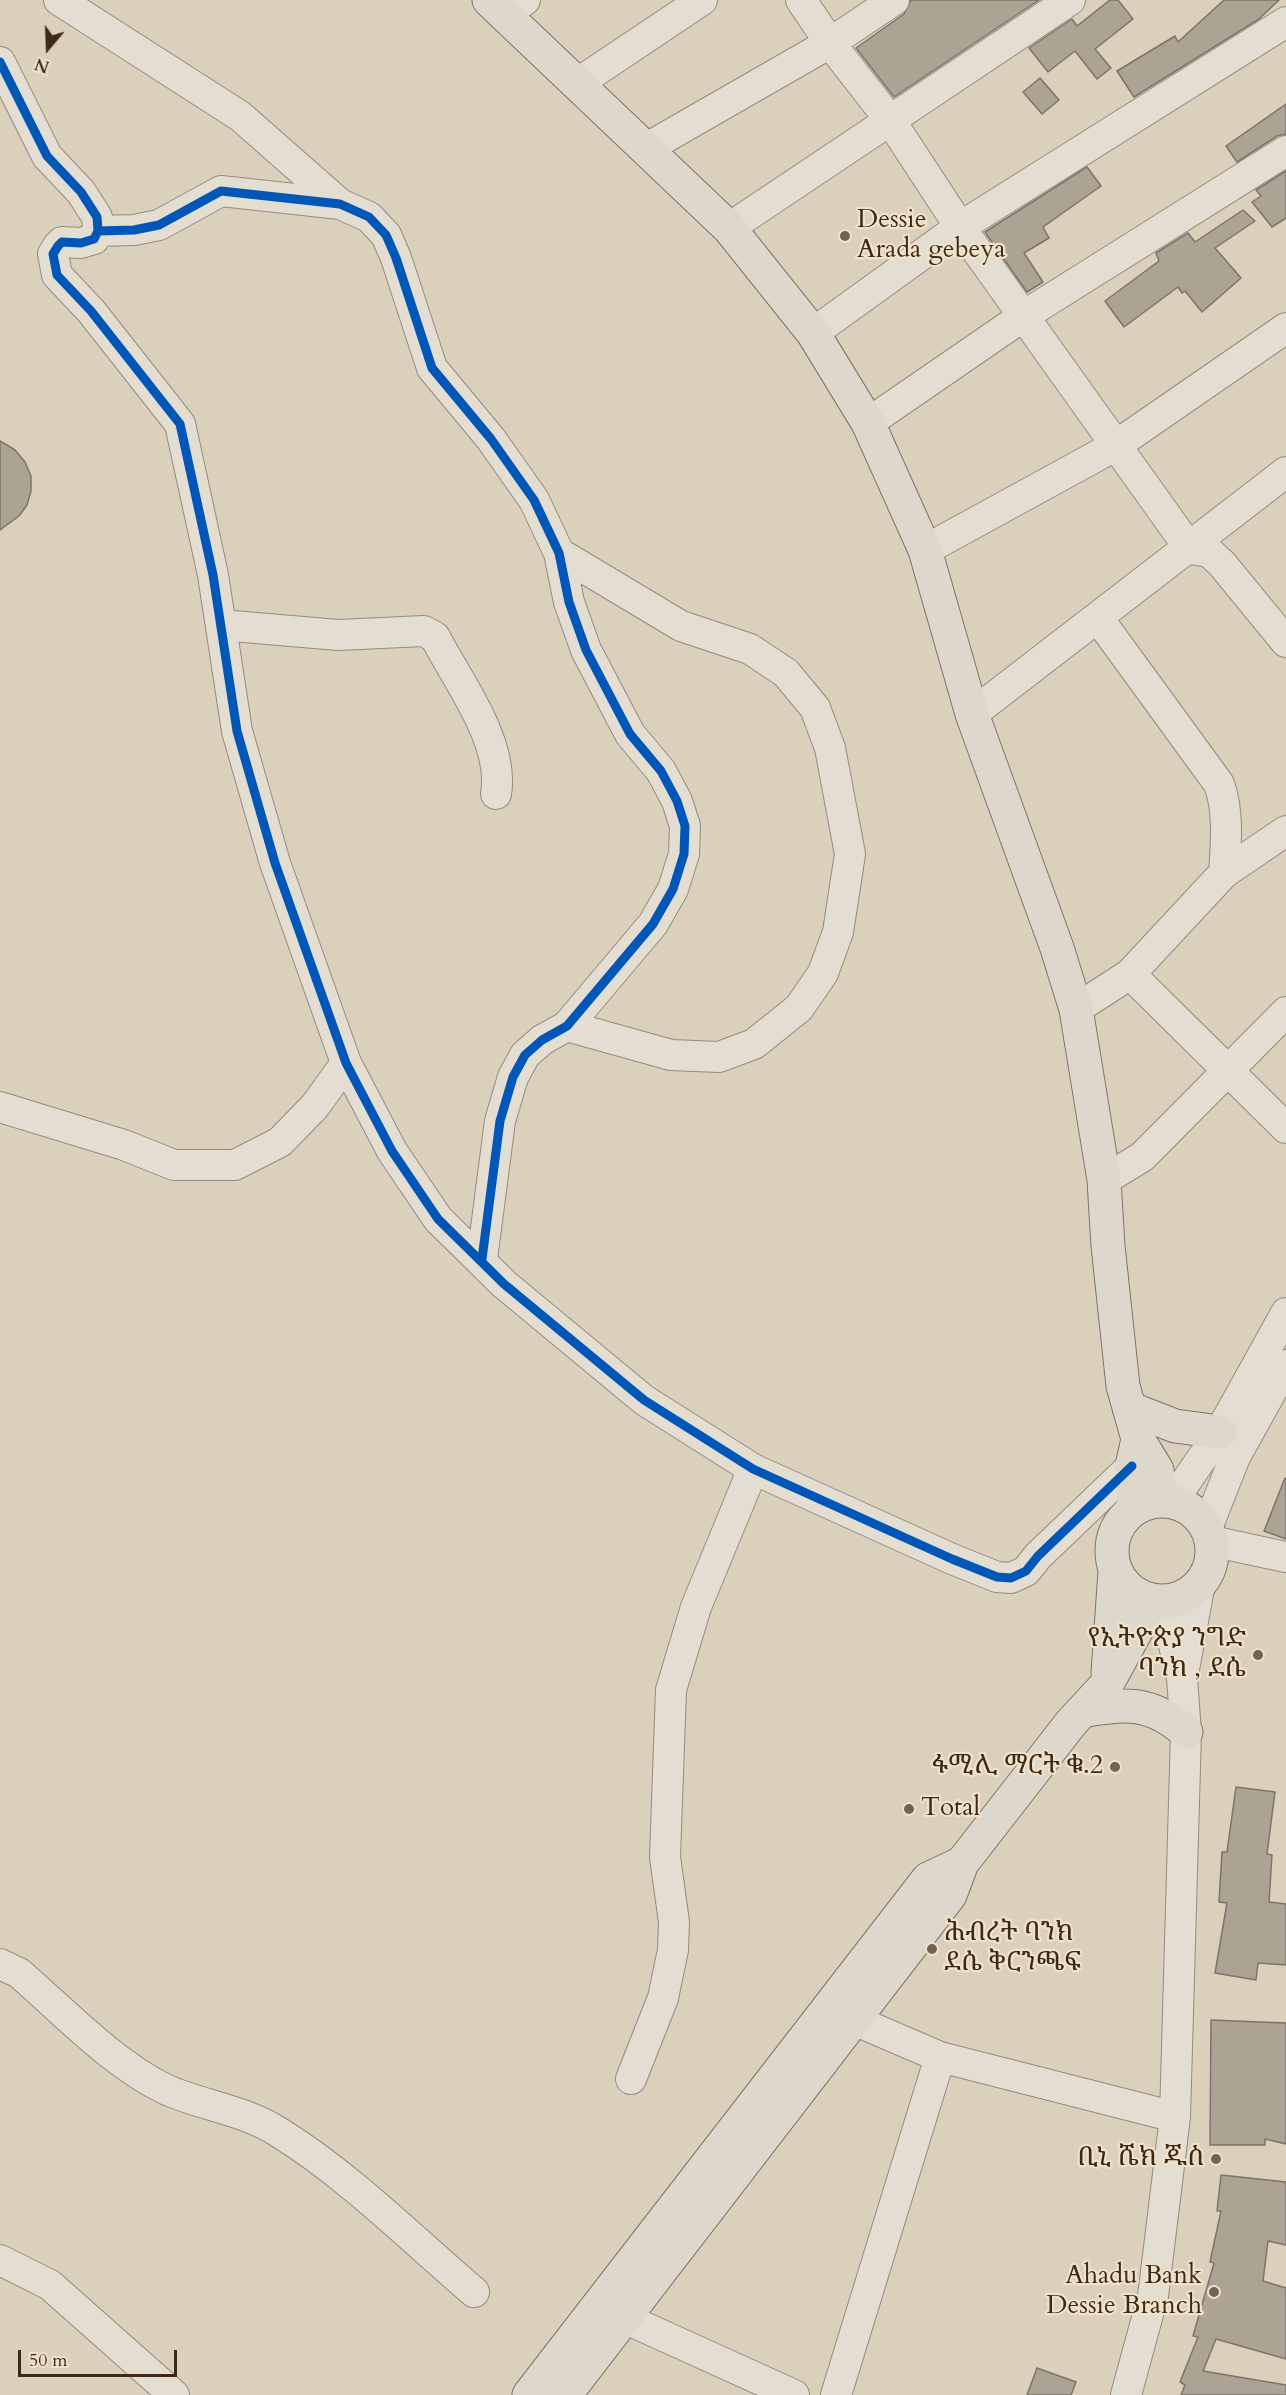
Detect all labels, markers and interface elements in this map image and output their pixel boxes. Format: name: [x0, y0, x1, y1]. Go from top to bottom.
north arrow: [18, 18, 78, 78]
text: N: [32, 52, 52, 78]
place label: Dessie Arada gebeya: [857, 205, 1005, 266]
marker: Dessie Arada gebeya: [838, 229, 852, 243]
place label: የኢትዮጵያ ንግድ ባንክ , ደሴ: [1088, 1624, 1246, 1685]
marker: የኢትዮጵያ ንግድ ባንክ , ደሴ: [1251, 1648, 1265, 1662]
place label: ፋሚሊ ማርት ቁ.2: [932, 1751, 1103, 1783]
marker: ፋሚሊ ማርት ቁ.2: [1108, 1760, 1122, 1774]
place label: Total: [921, 1793, 980, 1825]
marker: Total: [902, 1802, 916, 1816]
place label: ሕብረት ባንክ ደሴ ቅርንጫፍ: [944, 1918, 1081, 1979]
marker: ሕብረት ባንክ ደሴ ቅርንጫፍ: [925, 1942, 939, 1956]
place label: ቢኒ ሼክ ጁስ: [1078, 2143, 1204, 2175]
marker: ቢኒ ሼክ ጁስ: [1209, 2152, 1223, 2166]
place label: Ahadu Bank Dessie Branch: [1046, 2261, 1202, 2322]
marker: Ahadu Bank Dessie Branch: [1207, 2285, 1221, 2299]
scale bar: [21, 2338, 180, 2376]
text: 50 m: [29, 2348, 68, 2373]

